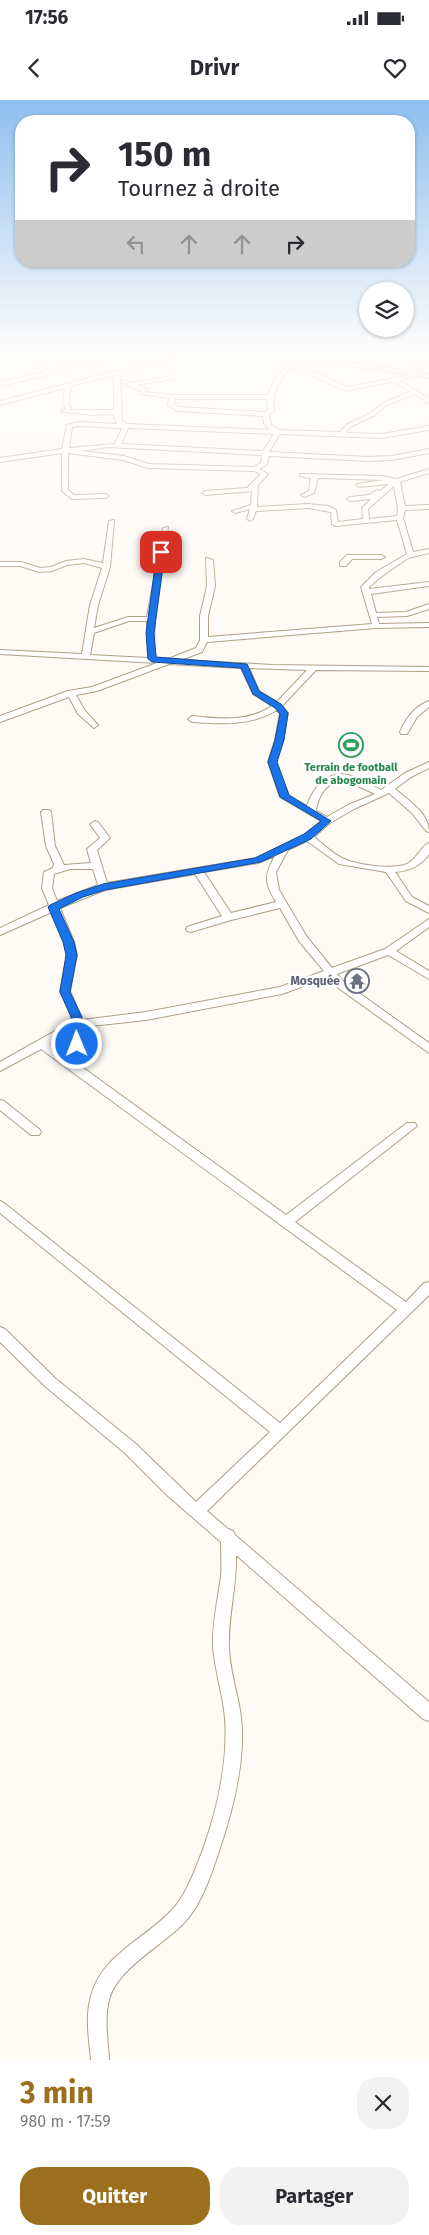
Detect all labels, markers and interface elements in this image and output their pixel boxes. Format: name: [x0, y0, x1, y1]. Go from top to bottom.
text: 17:56: [25, 6, 68, 29]
icon: back: [20, 54, 48, 82]
text: Drivr: [190, 54, 239, 81]
icon: heart: [381, 54, 409, 82]
text: 150 m: [118, 133, 211, 175]
icon: right: [35, 135, 100, 200]
text: Tournez à droite: [118, 175, 280, 202]
icon: left: [122, 230, 150, 258]
icon: ahead: [175, 230, 203, 258]
icon: ahead: [228, 230, 256, 258]
icon: right: [281, 230, 309, 258]
map controls: [359, 282, 414, 337]
button: layers: [359, 282, 414, 337]
pin: [140, 531, 182, 573]
icon: arrive: [147, 538, 175, 566]
sports icon: Terrain de football de abogomain: [338, 732, 364, 758]
place label: Terrain de football de abogomain: [304, 761, 398, 787]
temple icon: Mosquée: [344, 968, 370, 994]
place label: Mosquée: [290, 974, 340, 988]
position arrow: [50, 1017, 102, 1069]
text: 3 min: [20, 2075, 94, 2111]
button: close: [357, 2077, 409, 2129]
text: 980 m · 17:59: [20, 2112, 111, 2131]
button: Quitter: [20, 2167, 210, 2225]
button: Partager: [220, 2167, 409, 2225]

